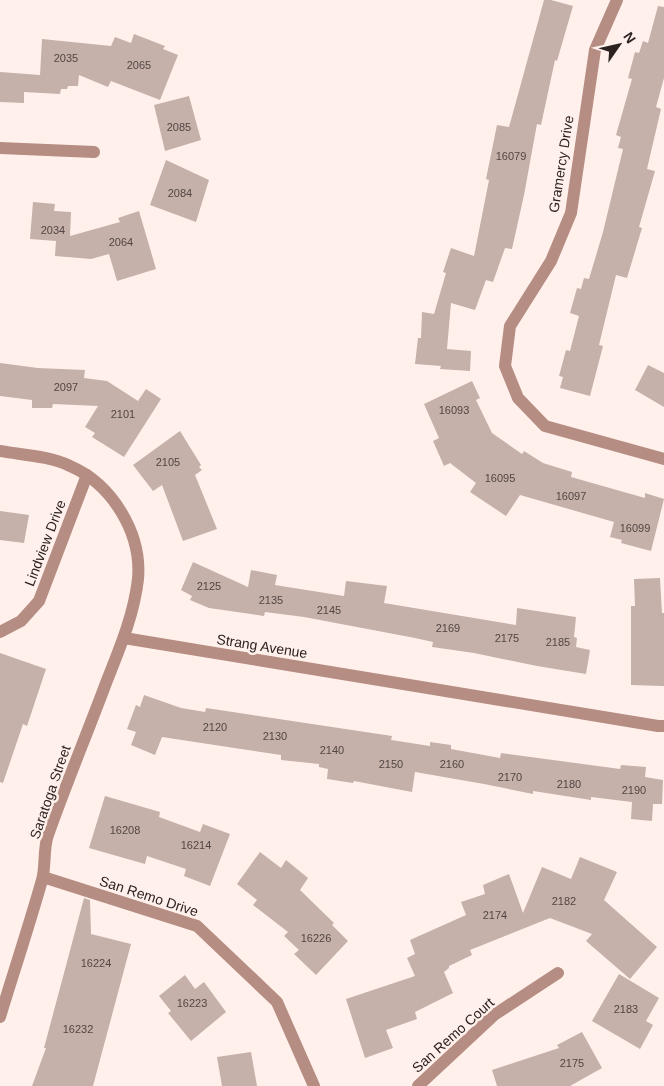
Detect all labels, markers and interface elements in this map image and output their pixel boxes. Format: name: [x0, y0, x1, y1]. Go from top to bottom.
north arrow: [594, 20, 644, 70]
text: N: [620, 29, 639, 46]
house number: 2035: [54, 52, 78, 64]
house number: 2065: [127, 59, 151, 71]
street label: Gramercy Drive: [545, 114, 577, 214]
house number: 2085: [167, 121, 191, 133]
house number: 16079: [496, 150, 526, 162]
house number: 2084: [168, 187, 192, 199]
house number: 2034: [41, 224, 65, 236]
house number: 2064: [109, 236, 133, 248]
house number: 2097: [54, 381, 78, 393]
house number: 16093: [439, 404, 469, 416]
house number: 2101: [111, 408, 135, 420]
house number: 2105: [156, 456, 180, 468]
house number: 16095: [485, 472, 515, 484]
house number: 16097: [556, 490, 586, 502]
street label: Lindview Drive: [21, 497, 69, 588]
house number: 16099: [620, 522, 650, 534]
house number: 2125: [197, 580, 221, 592]
house number: 2135: [259, 594, 283, 606]
house number: 2145: [317, 604, 341, 616]
house number: 2169: [436, 622, 460, 634]
street label: Strang Avenue: [216, 631, 309, 661]
house number: 2175: [495, 632, 519, 644]
house number: 2185: [546, 636, 570, 648]
house number: 2120: [203, 721, 227, 733]
house number: 2130: [263, 730, 287, 742]
street label: Saratoga Street: [26, 743, 74, 841]
house number: 2140: [320, 744, 344, 756]
house number: 2150: [379, 758, 403, 770]
house number: 2160: [440, 758, 464, 770]
house number: 2170: [498, 771, 522, 783]
house number: 2180: [557, 778, 581, 790]
house number: 2190: [622, 784, 646, 796]
house number: 16208: [110, 824, 140, 836]
house number: 16214: [181, 839, 211, 851]
street label: San Remo Drive: [98, 873, 201, 920]
house number: 2182: [552, 895, 576, 907]
house number: 2174: [483, 909, 507, 921]
house number: 16226: [301, 932, 331, 944]
house number: 16224: [81, 957, 111, 969]
street label: San Remo Court: [409, 994, 497, 1076]
house number: 16223: [177, 997, 207, 1009]
house number: 2183: [614, 1003, 638, 1015]
house number: 16232: [63, 1023, 93, 1035]
house number: 2175: [560, 1057, 584, 1069]

